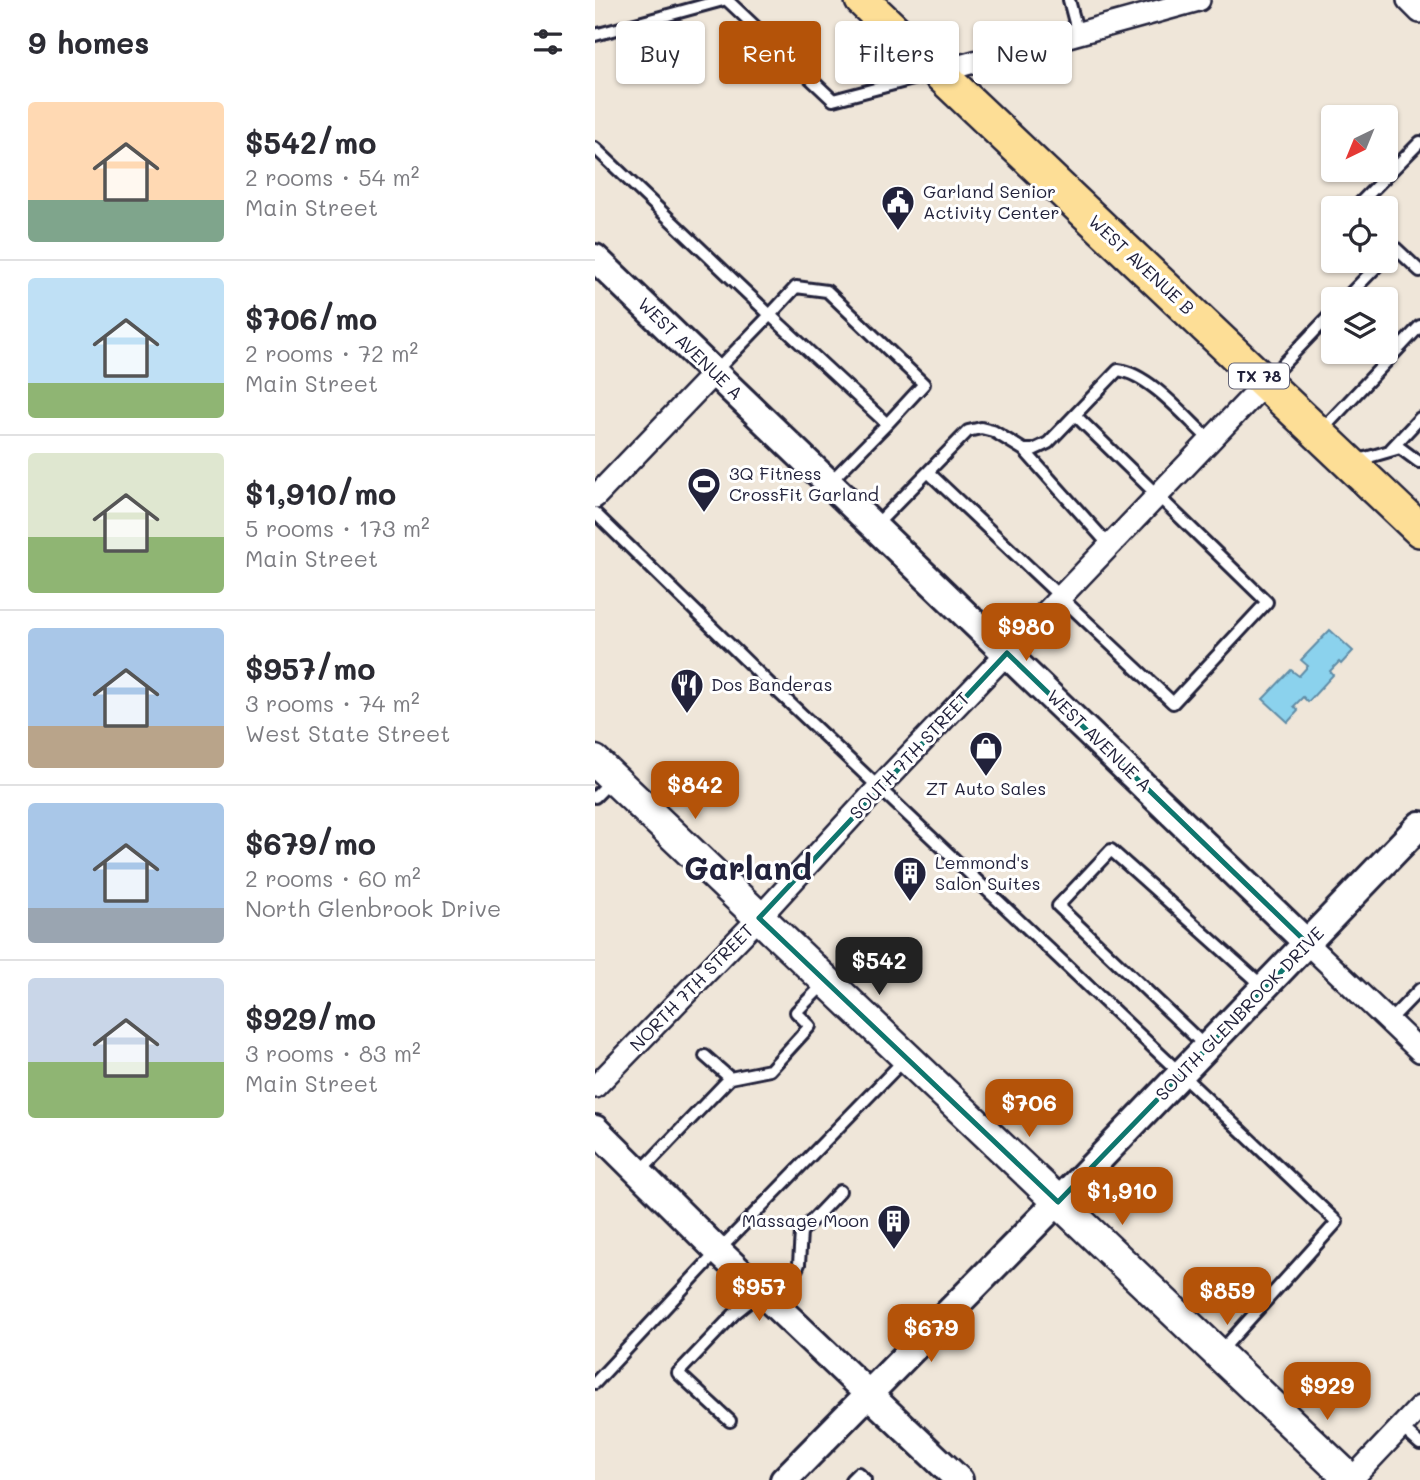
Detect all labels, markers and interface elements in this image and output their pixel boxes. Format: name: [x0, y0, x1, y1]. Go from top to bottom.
chip: Buy: [616, 21, 705, 84]
chip: Rent: [719, 21, 821, 84]
chip: Filters: [835, 21, 959, 84]
chip: New: [973, 21, 1072, 84]
text: 9 homes: [28, 22, 149, 62]
icon: filters: [529, 23, 567, 61]
north arrow: [1321, 105, 1398, 182]
map controls: [1321, 105, 1398, 364]
text: $542/mo: [245, 122, 376, 162]
icon: home: [84, 130, 168, 214]
text: 2 rooms · 54 m²: [245, 162, 420, 192]
place label: Garland Senior Activity Center: [923, 179, 1060, 224]
public building icon: Garland Senior Activity Center: [879, 183, 917, 232]
text: Main Street: [245, 192, 378, 222]
button: locate: [1321, 196, 1398, 273]
street label: WEST AVENUE B: [1084, 209, 1200, 320]
button: layers: [1321, 287, 1398, 364]
street label: WEST AVENUE A: [633, 292, 748, 405]
text: $706/mo: [245, 298, 377, 338]
icon: home: [84, 306, 168, 390]
text: 2 rooms · 72 m²: [245, 338, 418, 368]
road number: TX 78: [1229, 364, 1289, 388]
text: Main Street: [245, 368, 378, 398]
place label: 3Q Fitness CrossFit Garland: [729, 461, 879, 506]
sports icon: 3Q Fitness CrossFit Garland: [685, 465, 723, 514]
text: $1,910/mo: [245, 473, 396, 513]
icon: home: [84, 481, 168, 565]
text: 5 rooms · 173 m²: [245, 513, 430, 543]
text: Main Street: [245, 543, 378, 573]
pin: $980: [985, 604, 1067, 663]
text: $980: [997, 611, 1055, 641]
text: $957/mo: [245, 648, 375, 688]
icon: home: [84, 656, 168, 740]
restaurant icon: Dos Banderas: [668, 666, 706, 715]
place label: Dos Banderas: [711, 672, 832, 696]
street label: WEST AVENUE A: [1042, 684, 1157, 797]
street label: SOUTH 7TH STREET: [844, 686, 975, 824]
text: 3 rooms · 74 m²: [245, 688, 420, 718]
text: West State Street: [245, 718, 450, 748]
shop icon: ZT Auto Sales: [967, 729, 1005, 778]
pin: $842: [654, 762, 736, 821]
text: $842: [667, 769, 723, 799]
place label: ZT Auto Sales: [926, 776, 1046, 800]
text: $679/mo: [245, 823, 376, 863]
icon: home: [84, 831, 168, 915]
district label: Garland: [684, 846, 812, 888]
place label: Lemmond's Salon Suites: [935, 850, 1041, 895]
building icon: Lemmond's Salon Suites: [891, 854, 929, 903]
text: 2 rooms · 60 m²: [245, 863, 421, 893]
text: North Glenbrook Drive: [245, 893, 501, 923]
street label: NORTH 7TH STREET: [624, 918, 759, 1056]
street label: SOUTH GLENBROOK DRIVE: [1150, 921, 1329, 1105]
pin: $542: [838, 937, 920, 997]
text: $542: [851, 945, 907, 975]
text: $929/mo: [245, 998, 376, 1038]
icon: home: [84, 1006, 168, 1090]
text: 3 rooms · 83 m²: [245, 1038, 421, 1068]
text: Main Street: [245, 1068, 378, 1098]
pin: $706: [988, 1080, 1070, 1139]
text: $706: [1001, 1087, 1057, 1117]
pin: $1,910: [1065, 1168, 1179, 1227]
text: $1,910: [1087, 1175, 1157, 1205]
building icon: Massage Moon: [875, 1202, 913, 1251]
place label: Massage Moon: [742, 1208, 869, 1232]
pin: $957: [718, 1264, 800, 1323]
pin: $859: [1186, 1268, 1268, 1327]
text: $957: [732, 1271, 786, 1301]
text: $859: [1199, 1275, 1255, 1305]
pin: $679: [890, 1304, 972, 1364]
text: $679: [904, 1312, 958, 1342]
pin: $929: [1286, 1362, 1368, 1422]
text: $929: [1300, 1370, 1354, 1400]

